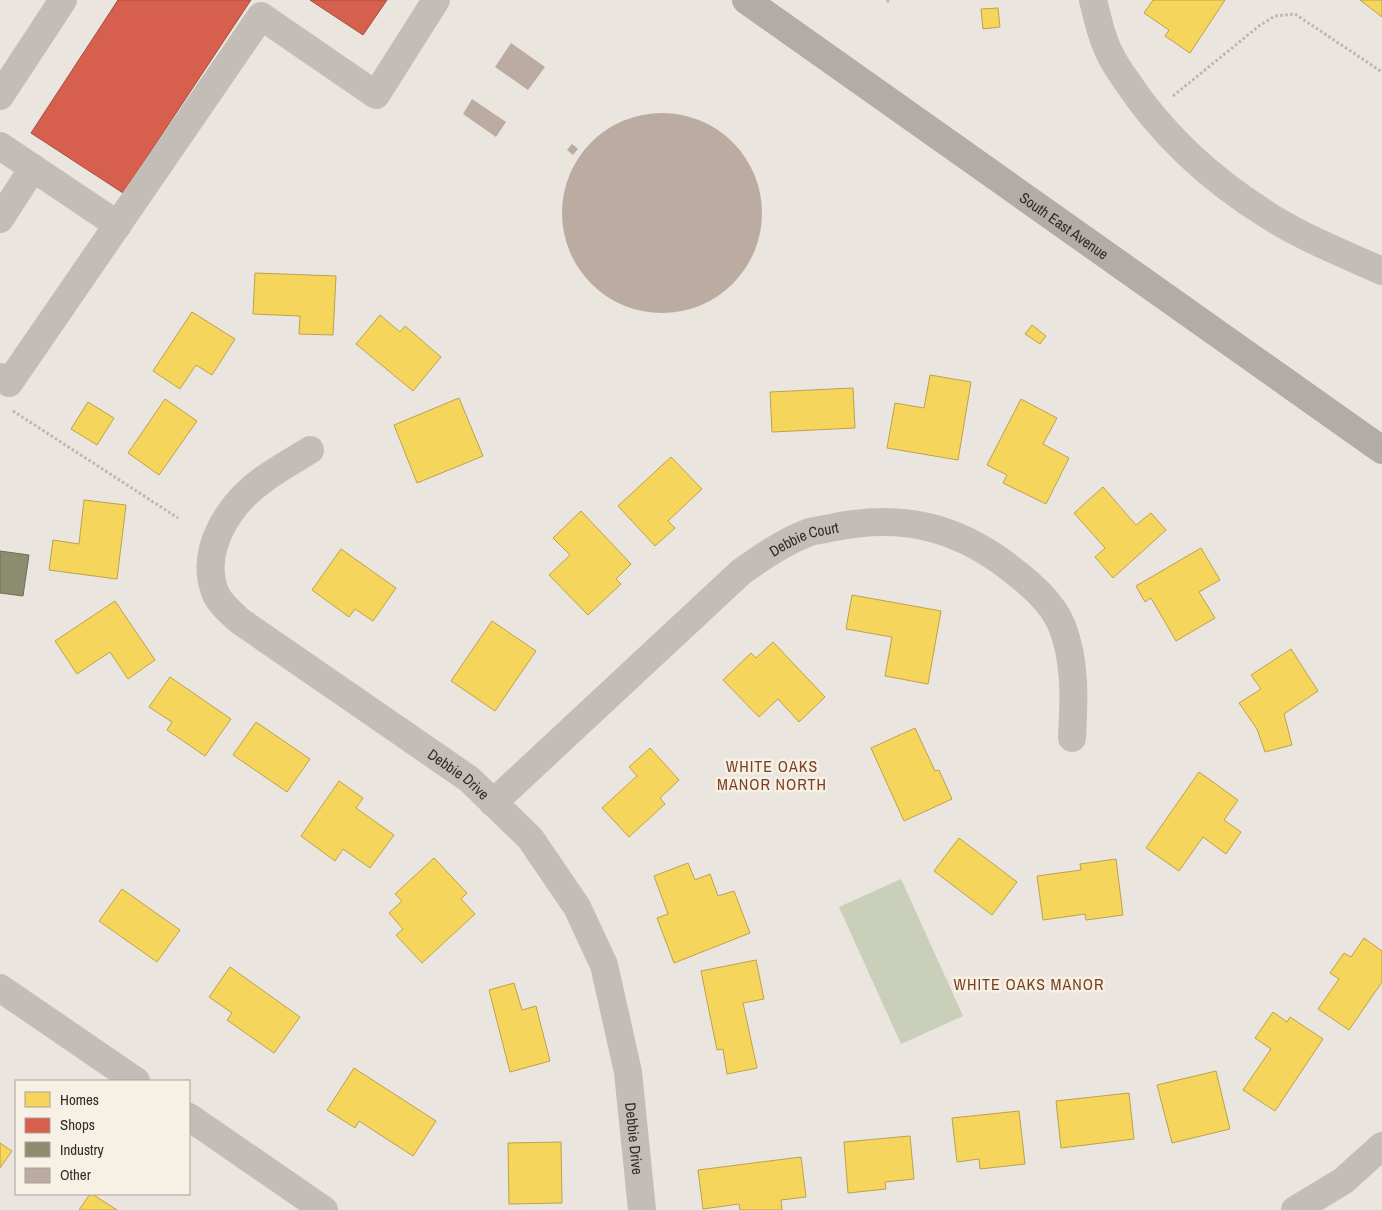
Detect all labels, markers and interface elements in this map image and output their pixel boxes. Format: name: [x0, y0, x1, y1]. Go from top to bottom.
street label: South East Avenue: [1016, 187, 1113, 264]
street label: Debbie Court: [765, 516, 841, 561]
street label: Debbie Drive: [424, 743, 494, 804]
district label: WHITE OAKS MANOR NORTH: [717, 755, 827, 795]
district label: WHITE OAKS MANOR: [954, 973, 1104, 995]
legend: [15, 1080, 190, 1195]
text: Homes: [60, 1089, 99, 1110]
street label: Debbie Drive: [621, 1101, 649, 1176]
text: Shops: [60, 1114, 95, 1135]
text: Industry: [60, 1139, 105, 1160]
text: Other: [60, 1164, 91, 1185]

